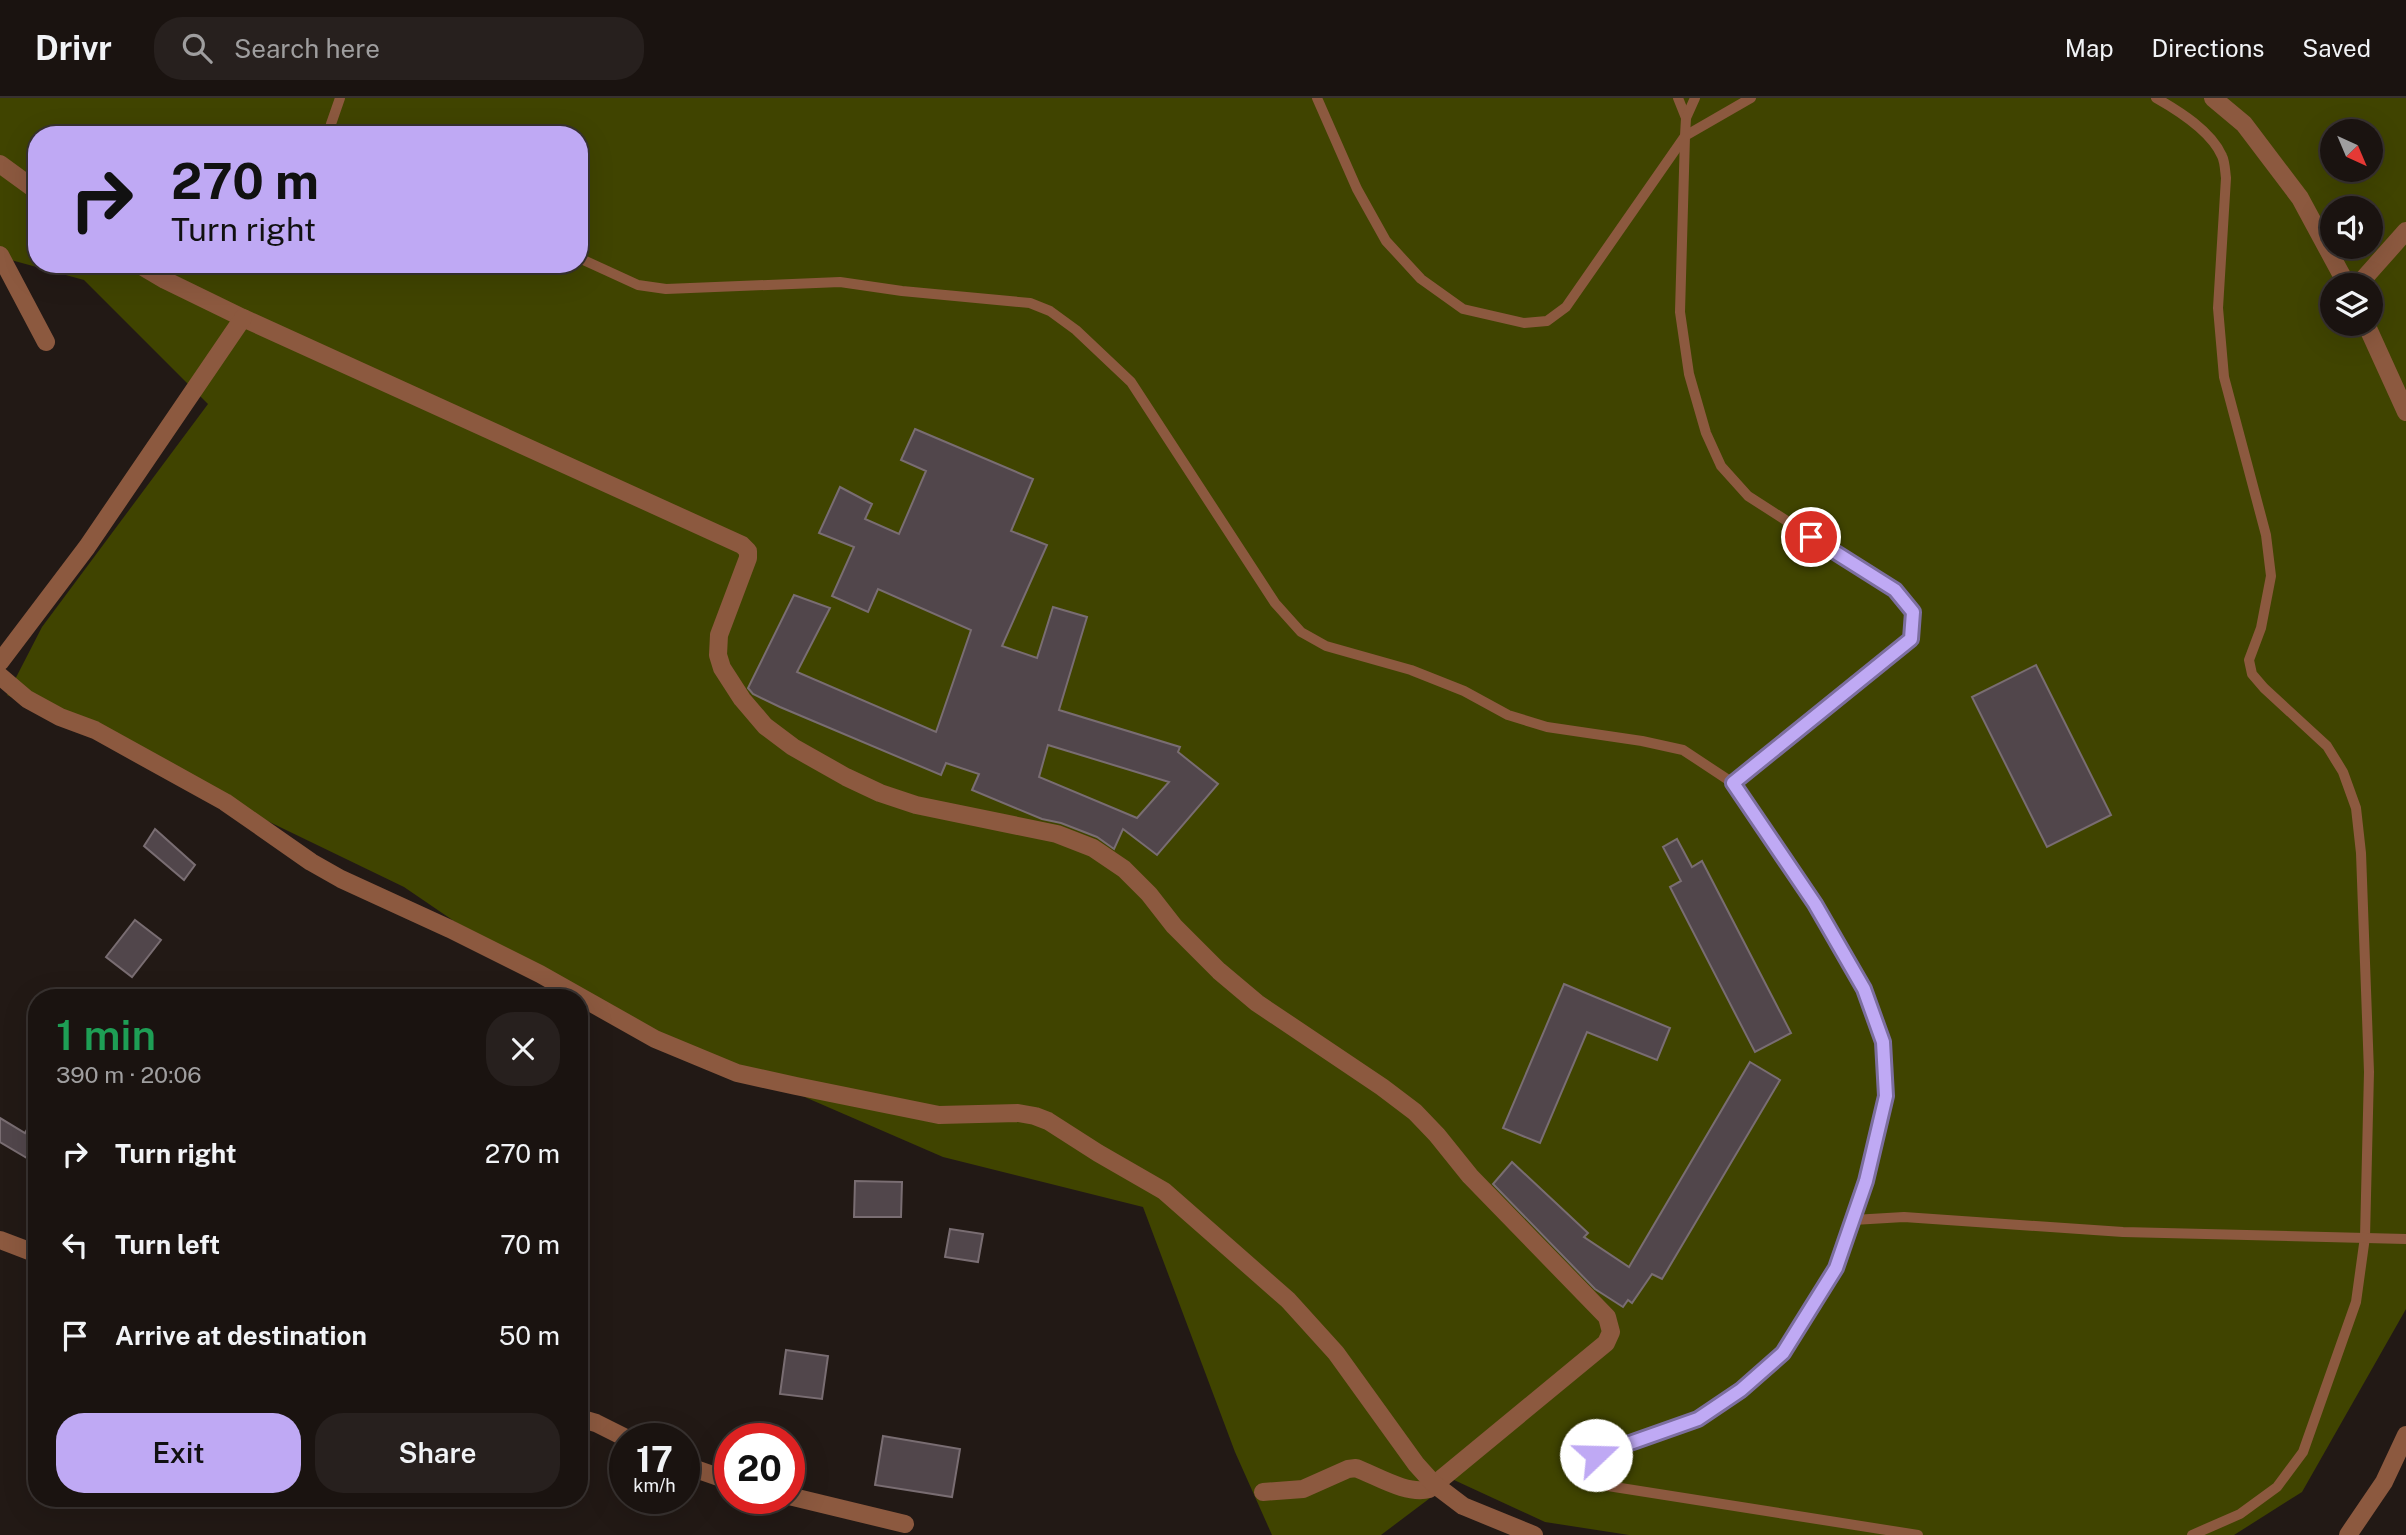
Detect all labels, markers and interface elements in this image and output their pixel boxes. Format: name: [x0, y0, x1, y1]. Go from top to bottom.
search box: [154, 17, 644, 80]
text: Drivr: [35, 29, 112, 67]
icon: search: [178, 29, 216, 67]
text: Search here: [234, 33, 380, 64]
text: Map: [2065, 34, 2114, 62]
text: Directions: [2152, 34, 2264, 62]
text: Saved: [2302, 34, 2371, 62]
north arrow: [2320, 119, 2384, 182]
map controls: [2320, 119, 2383, 336]
text: 270 m: [171, 152, 319, 210]
icon: right: [56, 154, 147, 245]
button: sound: [2320, 196, 2383, 259]
text: Turn right: [171, 211, 316, 248]
button: layers: [2320, 273, 2383, 336]
pin: [1781, 507, 1841, 567]
icon: arrive: [1792, 518, 1830, 556]
text: 1 min: [56, 1010, 156, 1059]
button: close: [486, 1012, 560, 1086]
text: 390 m · 20:06: [56, 1061, 202, 1088]
icon: right: [56, 1135, 94, 1173]
text: Turn right: [115, 1138, 237, 1169]
text: 270 m: [485, 1138, 560, 1169]
icon: left: [56, 1226, 94, 1264]
text: Turn left: [115, 1229, 220, 1260]
text: 70 m: [500, 1229, 560, 1260]
icon: arrive: [56, 1317, 94, 1355]
text: Arrive at destination: [115, 1320, 367, 1351]
text: 50 m: [499, 1320, 560, 1351]
button: Exit: [56, 1413, 301, 1493]
button: Share: [315, 1413, 560, 1493]
position arrow: [1559, 1418, 1633, 1492]
speed limit sign: 20: [714, 1423, 805, 1514]
text: 17: [636, 1439, 673, 1480]
text: km/h: [633, 1475, 676, 1496]

